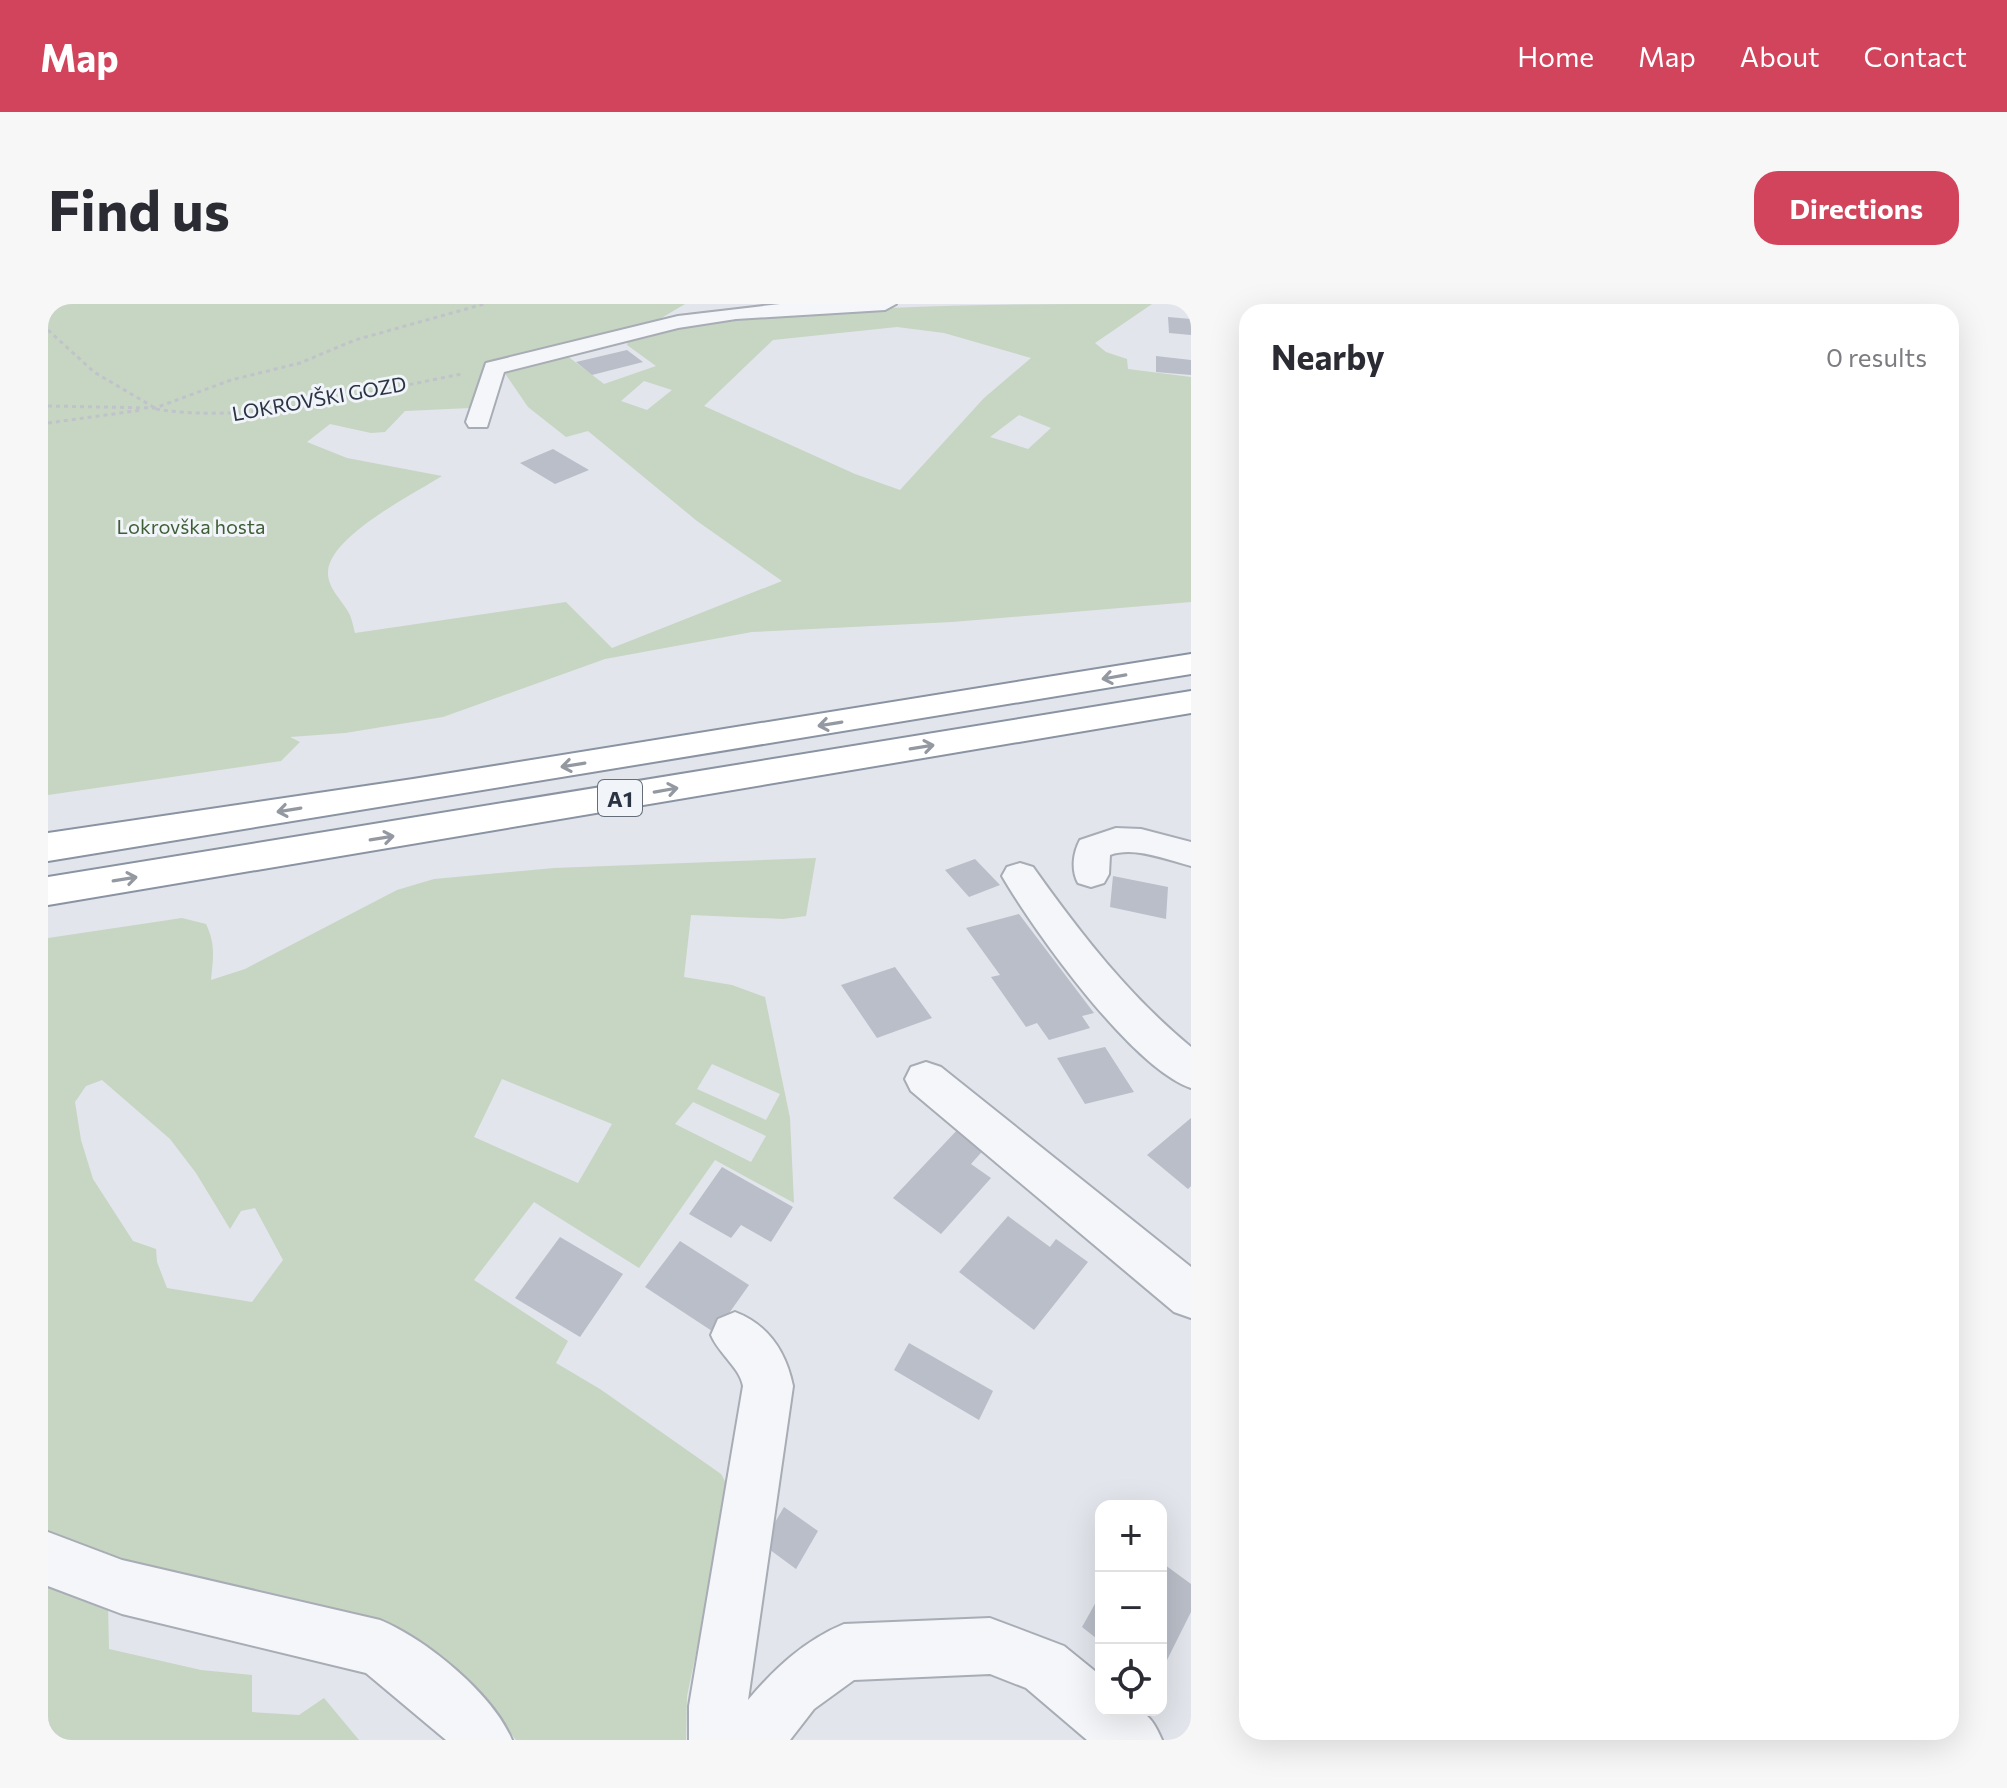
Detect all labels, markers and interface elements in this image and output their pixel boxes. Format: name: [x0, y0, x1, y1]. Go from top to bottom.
text: Map: [40, 33, 119, 80]
text: Home: [1517, 39, 1594, 73]
text: Map: [1638, 39, 1696, 73]
text: About: [1740, 39, 1820, 73]
text: Contact: [1864, 39, 1967, 73]
button: Directions: [1754, 171, 1959, 245]
text: Find us: [48, 174, 230, 243]
text: Nearby: [1271, 335, 1385, 377]
text: 0 results: [1826, 341, 1927, 372]
street label: LOKROVŠKI GOZD: [230, 371, 408, 425]
park label: Lokrovška hosta: [117, 514, 265, 538]
one-way arrow: [1102, 670, 1127, 685]
one-way arrow: [818, 717, 843, 732]
one-way arrow: [909, 739, 935, 754]
one-way arrow: [561, 759, 587, 774]
road number: A1: [598, 780, 642, 816]
one-way arrow: [653, 782, 678, 797]
one-way arrow: [277, 803, 302, 818]
one-way arrow: [369, 829, 394, 844]
one-way arrow: [112, 870, 137, 885]
map controls: [1095, 1500, 1167, 1716]
button: +: [1095, 1500, 1167, 1572]
button: −: [1095, 1572, 1167, 1644]
button: locate: [1095, 1644, 1167, 1716]

